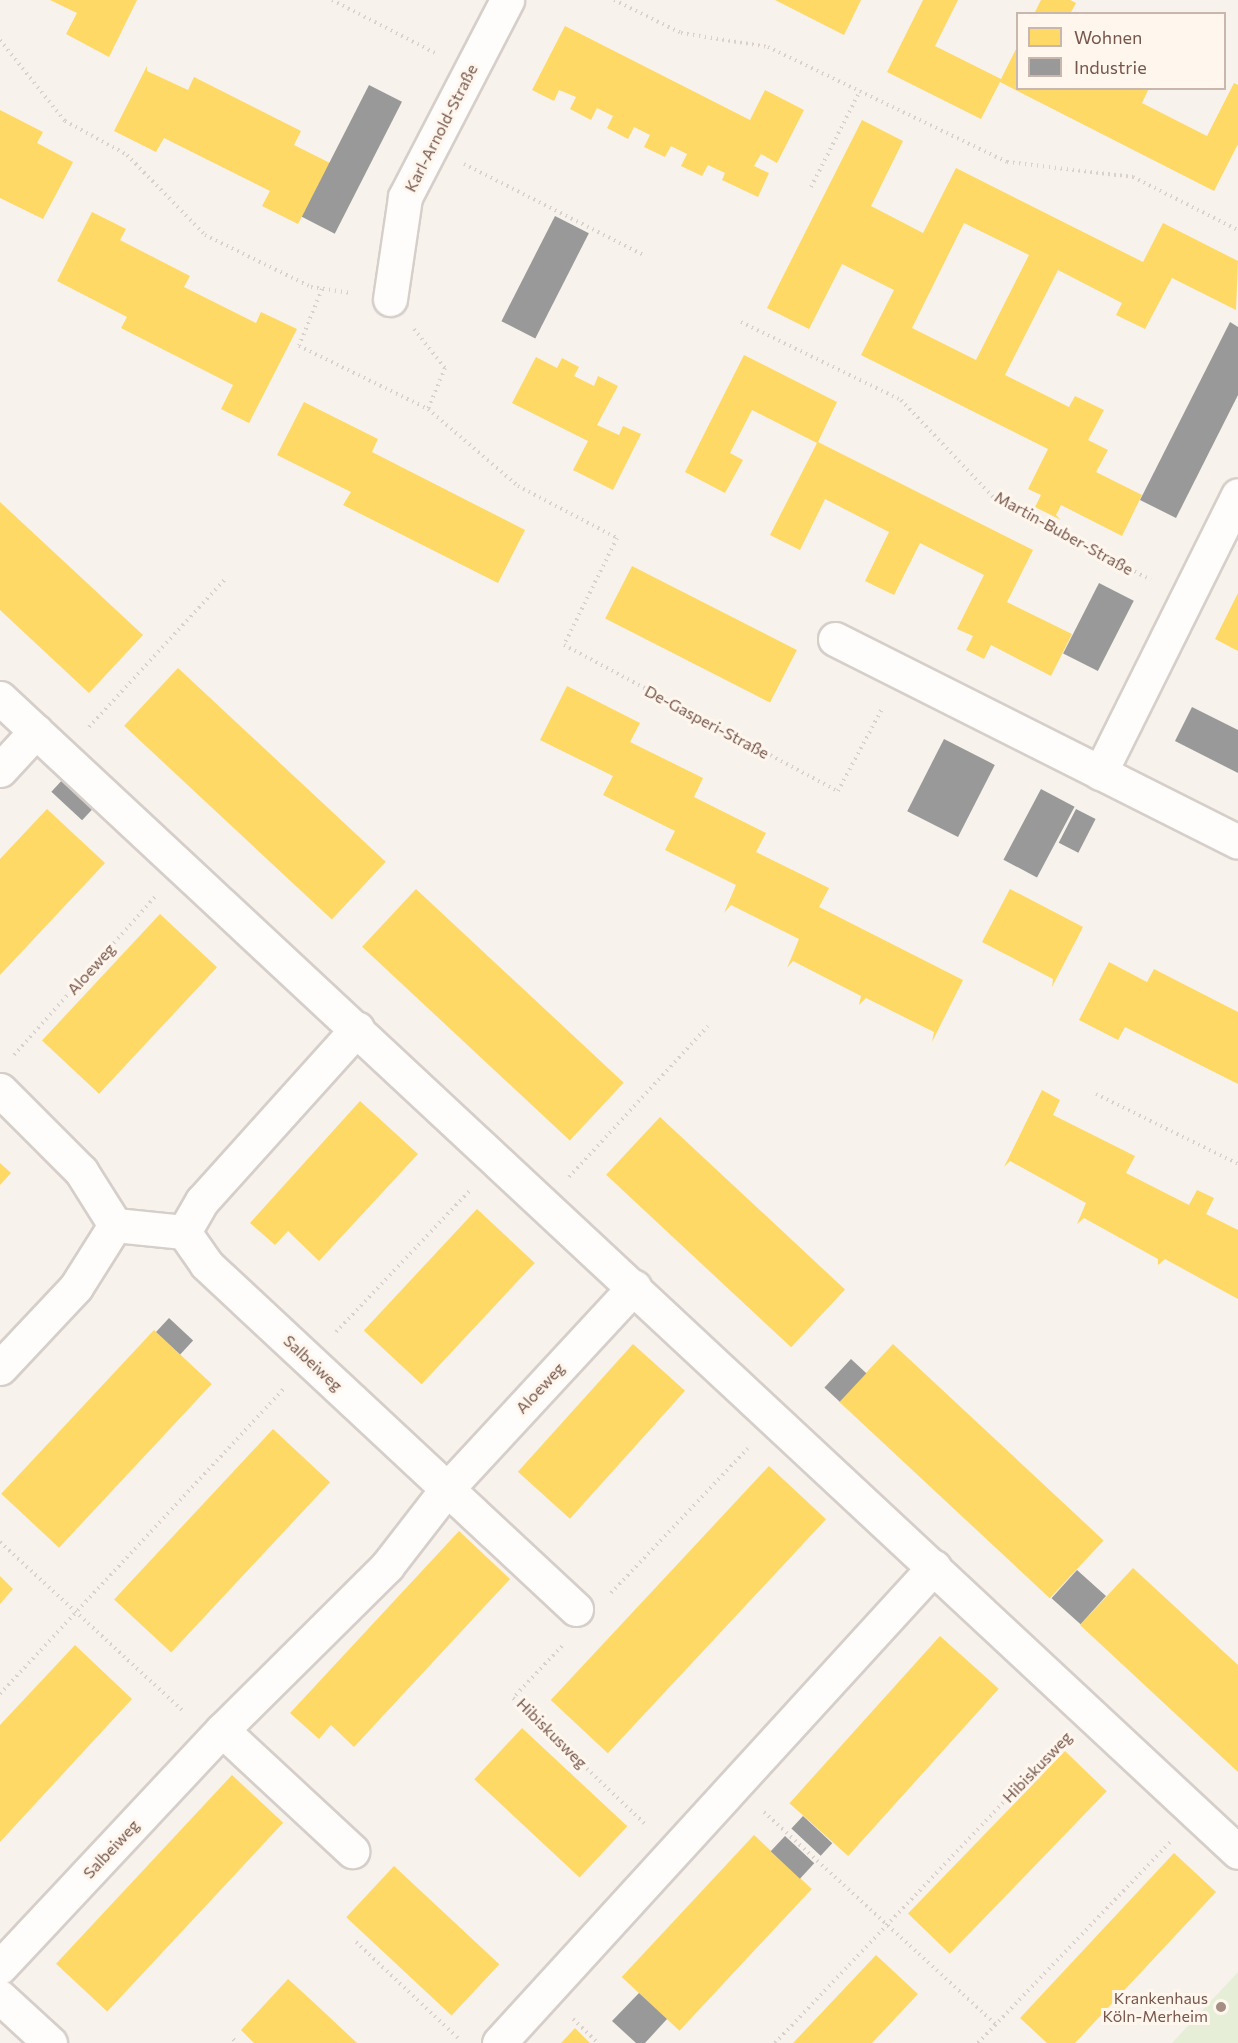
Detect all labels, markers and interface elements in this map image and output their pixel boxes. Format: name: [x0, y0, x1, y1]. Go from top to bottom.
legend: [1016, 12, 1226, 90]
text: Wohnen: [1074, 26, 1142, 48]
text: Industrie: [1074, 56, 1147, 78]
street label: Karl-Arnold-Straße: [400, 61, 482, 195]
street label: Martin-Buber-Straße: [991, 487, 1137, 579]
street label: De-Gasperi-Straße: [642, 681, 772, 763]
street label: Aloeweg: [63, 939, 119, 999]
street label: Salbeiweg: [280, 1331, 346, 1395]
street label: Aloeweg: [512, 1359, 568, 1417]
street label: Hibiskusweg: [513, 1694, 591, 1772]
street label: Hibiskusweg: [998, 1727, 1076, 1807]
street label: Salbeiweg: [79, 1816, 143, 1882]
place label: Krankenhaus Köln-Merheim: [1103, 1988, 1208, 2026]
marker: Krankenhaus Köln-Merheim: [1212, 1998, 1230, 2016]

